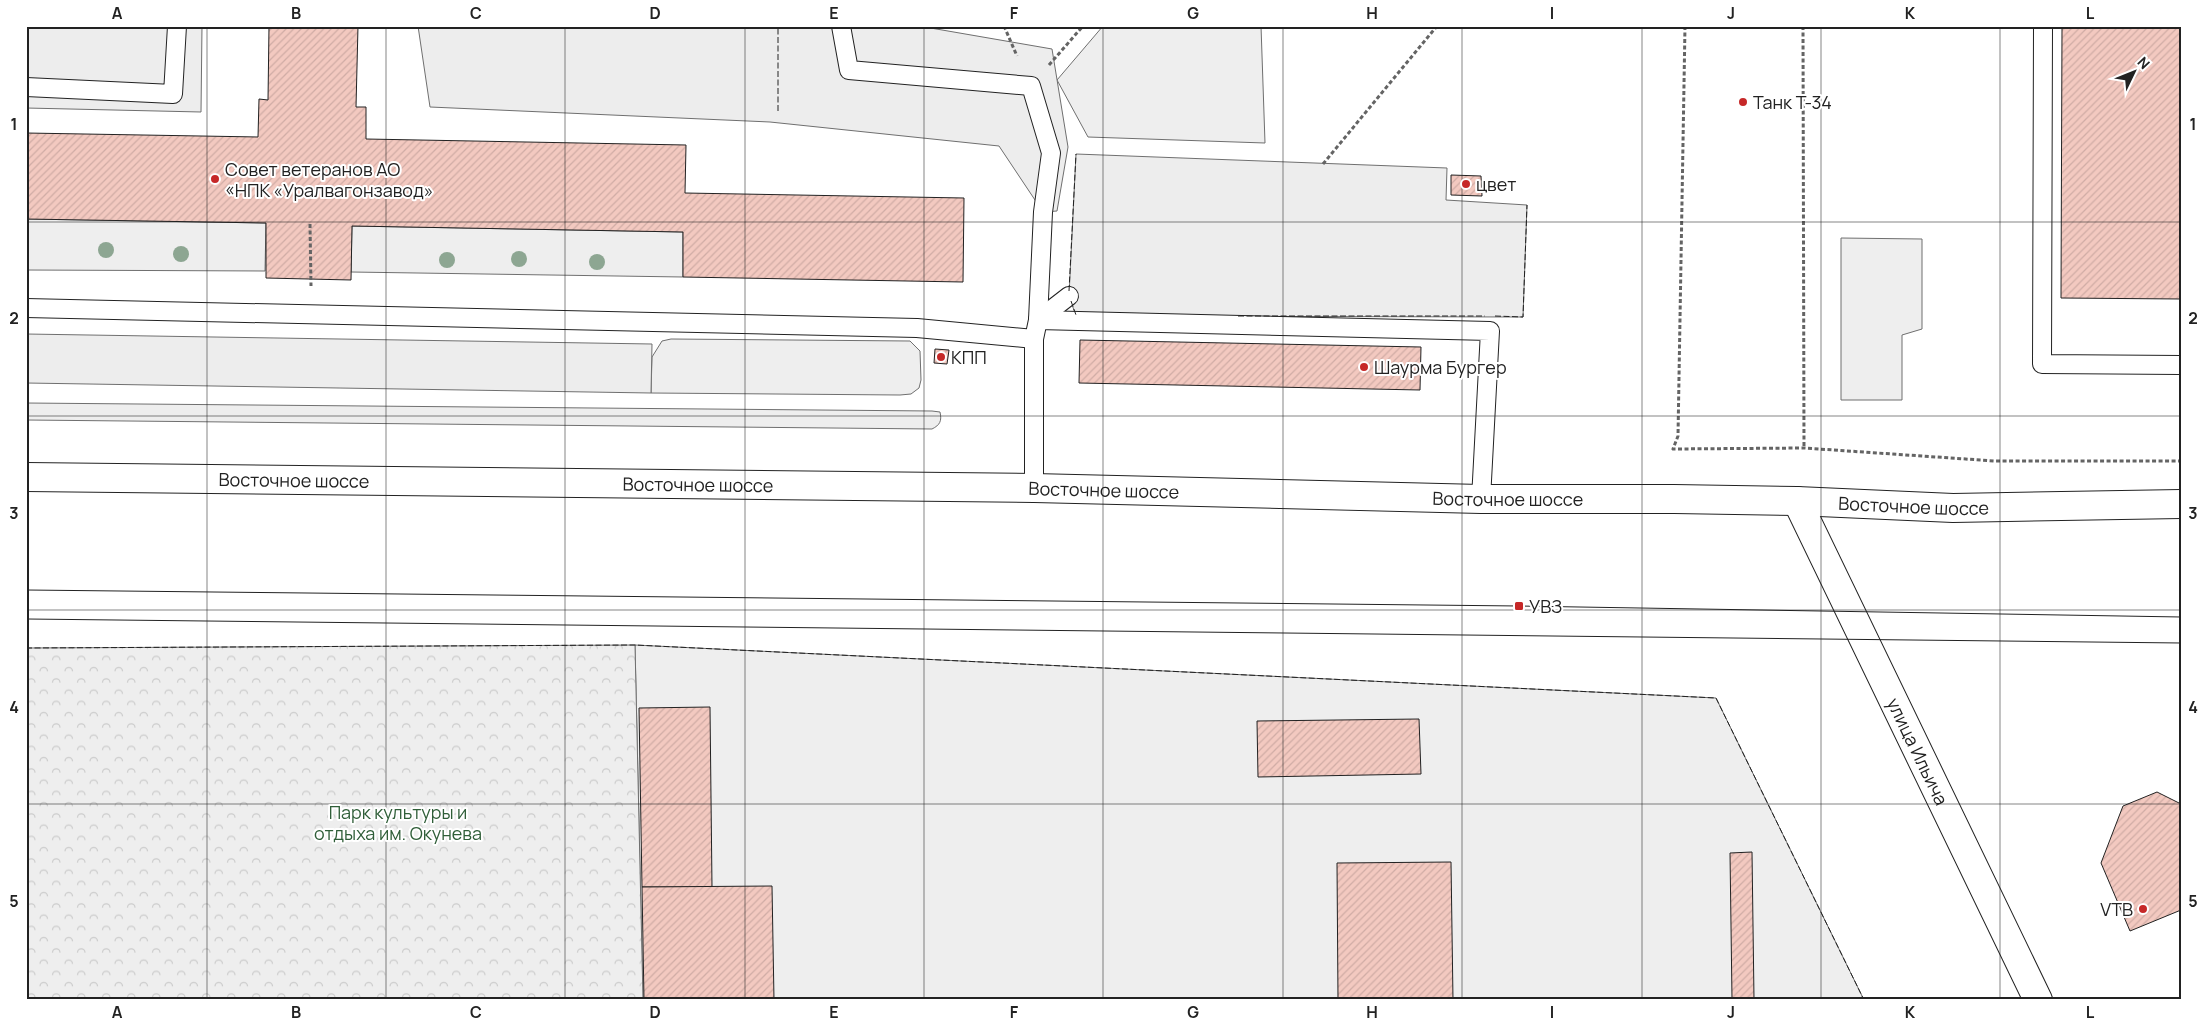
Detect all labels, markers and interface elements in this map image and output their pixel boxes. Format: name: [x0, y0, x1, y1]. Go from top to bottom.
text: A: [112, 2, 123, 24]
text: B: [291, 2, 301, 24]
text: C: [470, 2, 482, 24]
text: D: [649, 2, 661, 24]
text: E: [829, 2, 839, 24]
text: F: [1010, 2, 1019, 24]
text: G: [1187, 2, 1199, 24]
text: H: [1366, 2, 1378, 24]
text: I: [1550, 2, 1554, 24]
text: J: [1727, 2, 1735, 24]
text: K: [1905, 2, 1916, 24]
text: L: [2086, 2, 2095, 24]
north arrow: [2110, 48, 2160, 98]
text: N: [2133, 53, 2154, 73]
place label: Танк Т-34: [1753, 90, 1832, 114]
marker: Танк Т-34: [1737, 96, 1749, 108]
text: 1: [10, 113, 18, 135]
text: 1: [2189, 113, 2197, 135]
place label: Совет ветеранов АО «НПК «Уралвагонзавод»: [225, 157, 433, 202]
place label: цвет: [1476, 172, 1516, 196]
marker: Совет ветеранов АО «НПК «Уралвагонзавод»: [209, 173, 221, 185]
marker: цвет: [1460, 178, 1472, 190]
text: 2: [9, 307, 19, 329]
text: 2: [2188, 307, 2198, 329]
place label: КПП: [951, 345, 987, 369]
marker: КПП: [935, 351, 947, 363]
place label: Шаурма Бургер: [1374, 355, 1507, 379]
marker: Шаурма Бургер: [1358, 361, 1370, 373]
street label: Восточное шоссе: [218, 467, 370, 493]
street label: Восточное шоссе: [622, 472, 773, 497]
street label: Восточное шоссе: [1028, 476, 1180, 504]
street label: Восточное шоссе: [1432, 486, 1583, 511]
street label: Восточное шоссе: [1838, 491, 1989, 520]
text: 3: [9, 502, 19, 524]
text: 3: [2188, 502, 2198, 524]
place label: УВЗ: [1529, 594, 1562, 618]
marker: УВЗ: [1513, 600, 1525, 612]
street label: улица Ильича: [1882, 694, 1954, 809]
text: 4: [9, 696, 19, 718]
text: 4: [2188, 696, 2198, 718]
park label: Парк культуры и отдыха им. Окунева: [314, 800, 482, 845]
text: 5: [9, 890, 19, 912]
text: 5: [2188, 890, 2198, 912]
place label: VTB: [2100, 897, 2133, 921]
marker: VTB: [2137, 903, 2149, 915]
text: A: [112, 1001, 123, 1023]
text: B: [291, 1001, 301, 1023]
text: C: [470, 1001, 482, 1023]
text: D: [649, 1001, 661, 1023]
text: E: [829, 1001, 839, 1023]
text: F: [1010, 1001, 1019, 1023]
text: G: [1187, 1001, 1199, 1023]
text: H: [1366, 1001, 1378, 1023]
text: I: [1550, 1001, 1554, 1023]
text: J: [1727, 1001, 1735, 1023]
text: K: [1905, 1001, 1916, 1023]
text: L: [2086, 1001, 2095, 1023]

